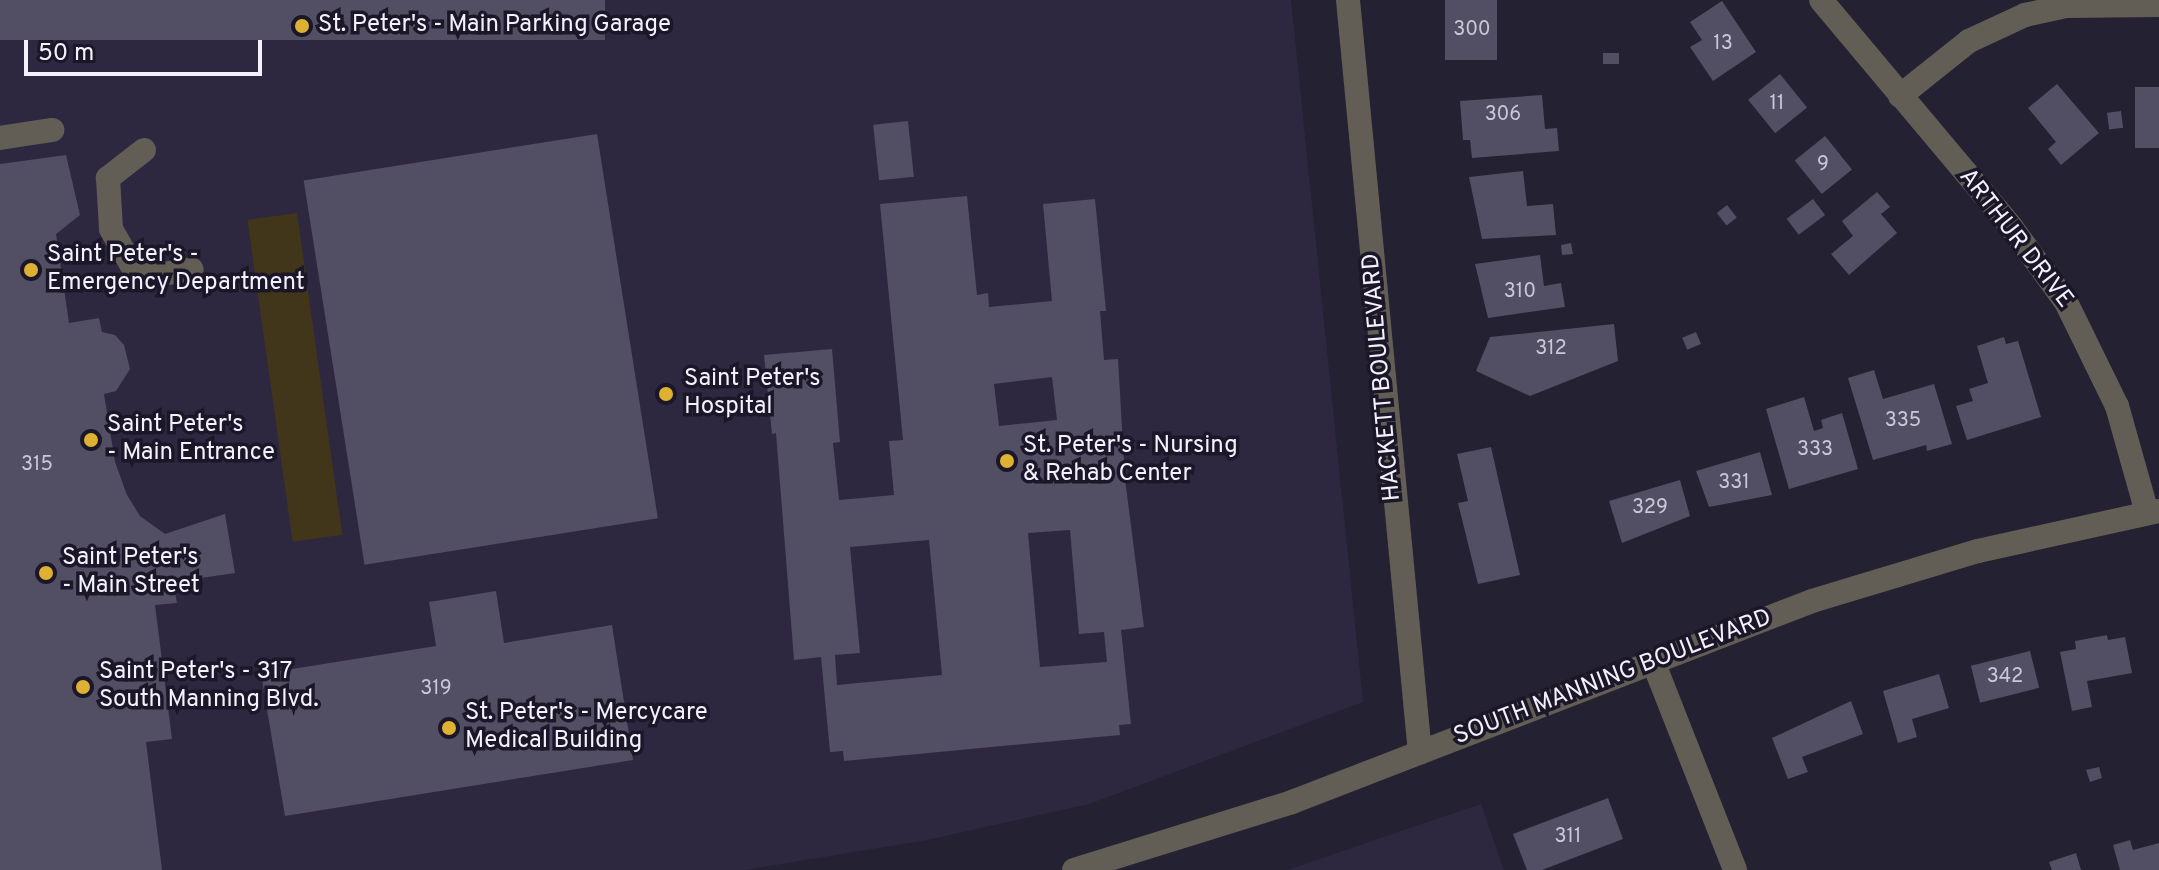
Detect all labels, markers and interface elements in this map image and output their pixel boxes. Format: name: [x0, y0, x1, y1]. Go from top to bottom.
place label: St. Peter's - Main Parking Garage: [318, 12, 671, 40]
marker: St. Peter's - Main Parking Garage: [293, 17, 311, 35]
house number: 300: [1453, 18, 1491, 42]
scale bar: [28, 24, 266, 74]
house number: 13: [1713, 32, 1733, 56]
text: 50 m: [38, 39, 94, 69]
house number: 11: [1770, 92, 1784, 116]
house number: 306: [1485, 103, 1521, 127]
house number: 9: [1817, 153, 1829, 177]
street label: ARTHUR DRIVE: [1952, 164, 2078, 314]
place label: Saint Peter's - Emergency Department: [47, 242, 305, 298]
street label: HACKETT BOULEVARD: [1358, 251, 1408, 503]
marker: Saint Peter's - Emergency Department: [22, 261, 40, 279]
house number: 310: [1504, 280, 1536, 304]
house number: 312: [1535, 337, 1567, 361]
place label: Saint Peter's Hospital: [684, 366, 821, 422]
marker: Saint Peter's Hospital: [655, 383, 677, 405]
house number: 335: [1885, 409, 1921, 433]
place label: Saint Peter's - Main Entrance: [107, 412, 275, 468]
marker: Saint Peter's - Main Entrance: [82, 431, 100, 449]
place label: St. Peter's - Nursing & Rehab Center: [1023, 433, 1238, 489]
house number: 333: [1797, 438, 1833, 462]
marker: St. Peter's - Nursing & Rehab Center: [998, 452, 1016, 470]
house number: 315: [21, 453, 53, 477]
house number: 331: [1718, 471, 1750, 495]
house number: 329: [1632, 496, 1668, 520]
place label: Saint Peter's - Main Street: [62, 545, 200, 601]
marker: Saint Peter's - Main Street: [37, 564, 55, 582]
street label: SOUTH MANNING BOULEVARD: [1450, 604, 1776, 752]
place label: Saint Peter's - 317 South Manning Blvd.: [99, 659, 319, 715]
house number: 342: [1987, 665, 2023, 689]
house number: 319: [420, 677, 452, 701]
marker: Saint Peter's - 317 South Manning Blvd.: [74, 678, 92, 696]
place label: St. Peter's - Mercycare Medical Building: [465, 700, 708, 756]
marker: St. Peter's - Mercycare Medical Building: [440, 719, 458, 737]
house number: 311: [1555, 825, 1581, 849]

